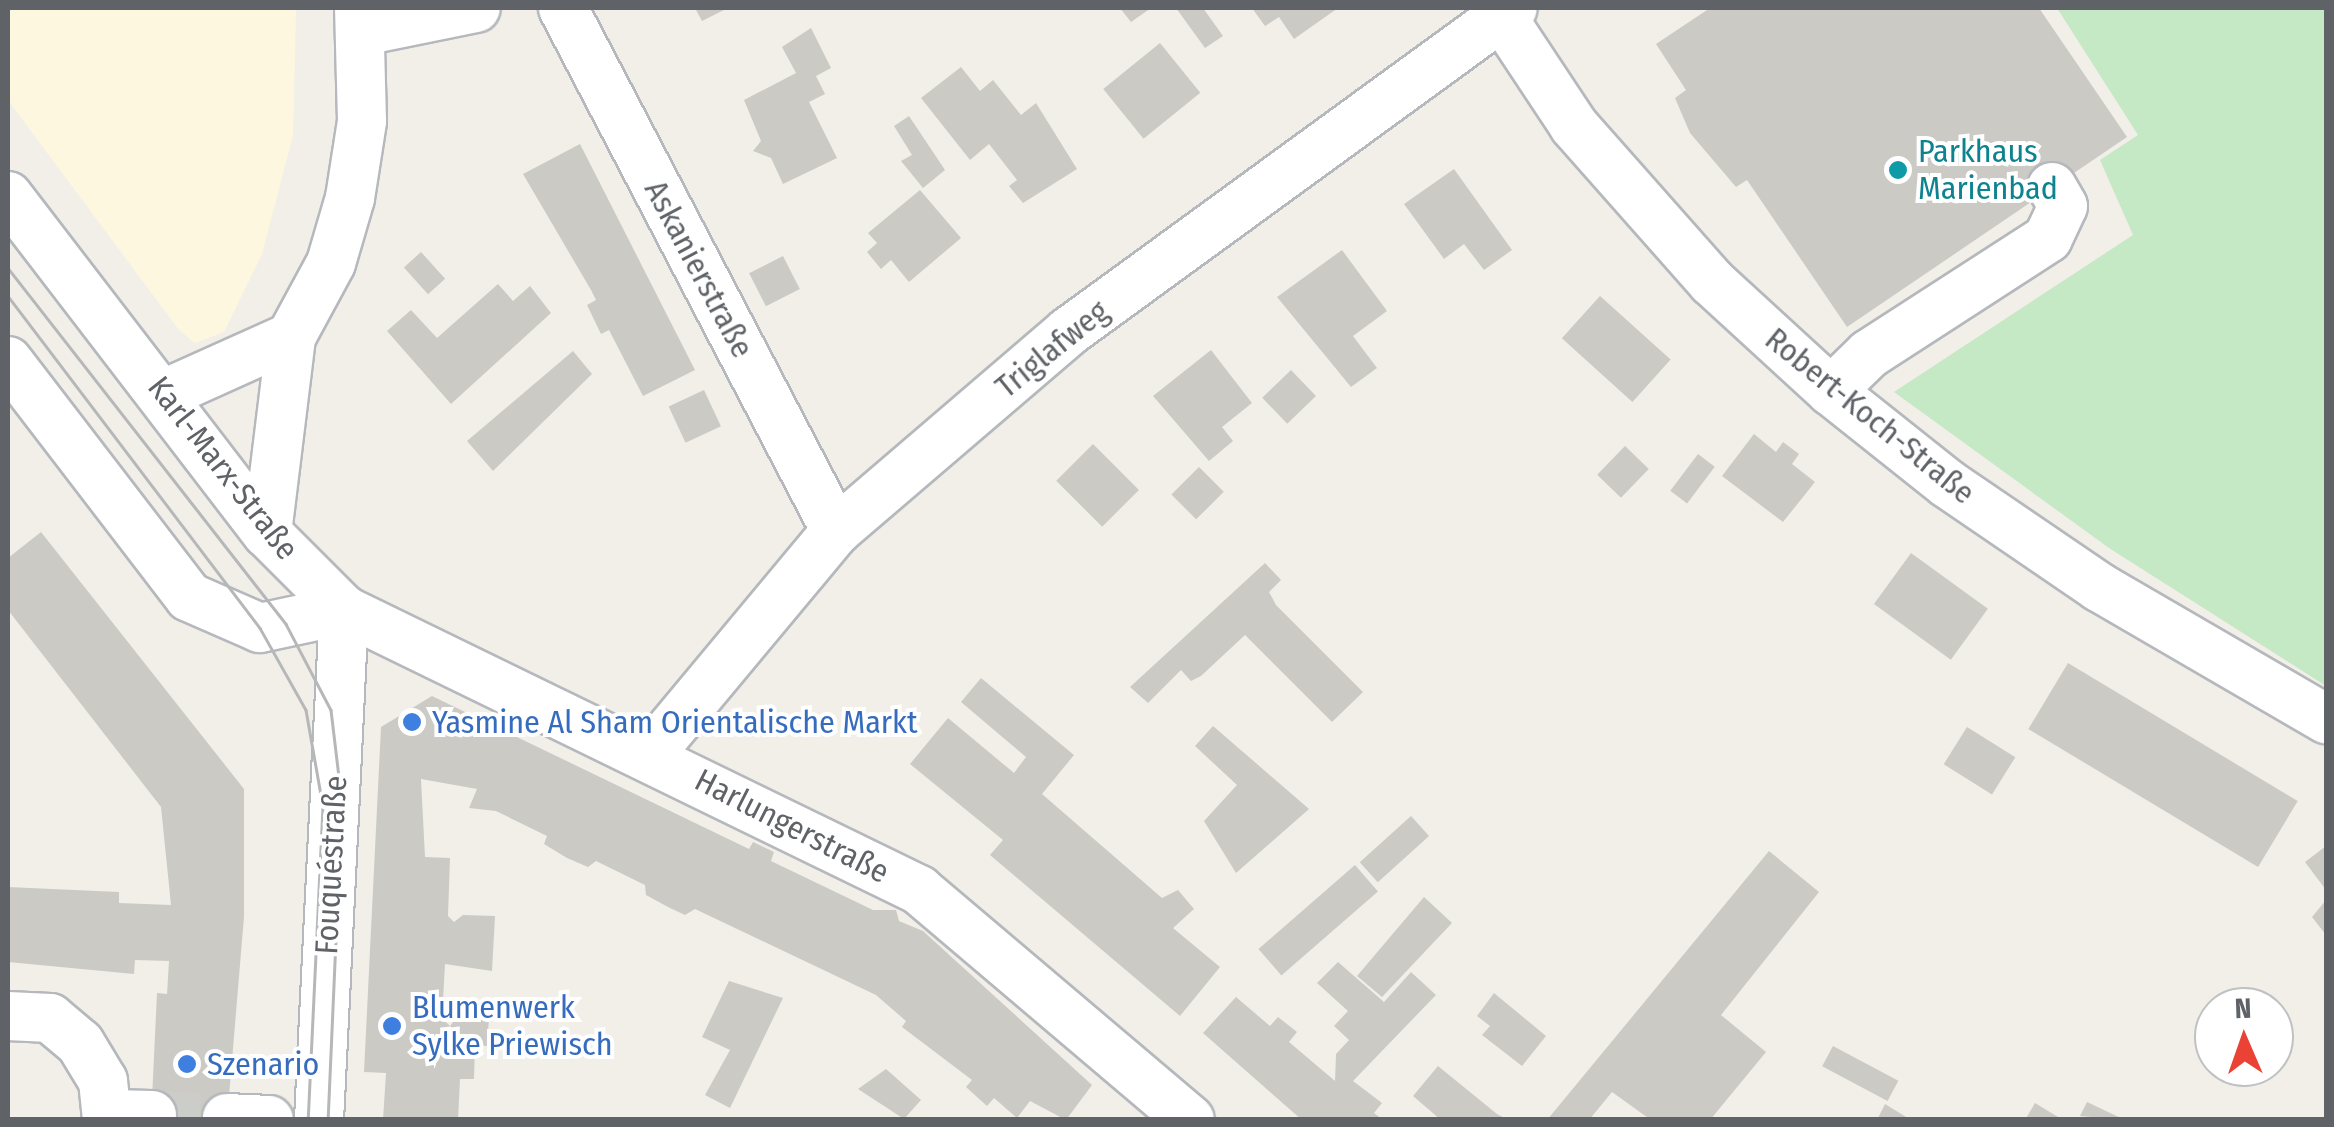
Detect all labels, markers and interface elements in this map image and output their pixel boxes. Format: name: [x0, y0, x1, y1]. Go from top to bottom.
place label: Parkhaus Marienbad: [1918, 133, 2058, 208]
marker: Parkhaus Marienbad: [1887, 159, 1909, 181]
street label: Askanierstraße: [636, 174, 762, 364]
street label: Triglafweg: [988, 292, 1116, 406]
street label: Robert-Koch-Straße: [1758, 320, 1982, 512]
street label: Karl-Marx-Straße: [140, 369, 306, 567]
place label: Yasmine Al Sham Orientalische Markt: [432, 703, 917, 741]
marker: Yasmine Al Sham Orientalische Markt: [401, 711, 423, 733]
street label: Harlungerstraße: [689, 761, 895, 891]
street label: Fouquéstraße: [307, 775, 355, 955]
north arrow: [2194, 987, 2294, 1087]
place label: Blumenwerk Sylke Priewisch: [412, 989, 613, 1064]
text: N: [2234, 992, 2252, 1025]
marker: Blumenwerk Sylke Priewisch: [381, 1015, 403, 1037]
place label: Szenario: [207, 1045, 319, 1083]
marker: Szenario: [176, 1053, 198, 1075]

